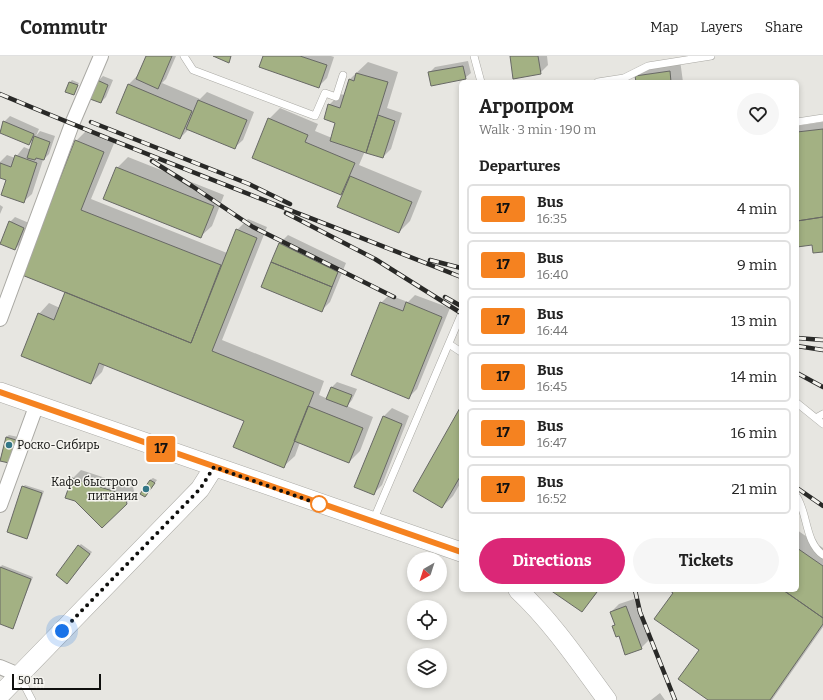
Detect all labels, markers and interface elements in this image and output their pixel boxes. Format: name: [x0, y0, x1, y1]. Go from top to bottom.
text: Commutr: [20, 16, 107, 39]
text: Map: [650, 19, 678, 36]
text: Layers: [700, 19, 743, 36]
text: Share: [765, 19, 803, 36]
button: heart: [737, 93, 779, 135]
text: Агропром: [479, 95, 574, 118]
text: Walk · 3 min · 190 m: [479, 122, 596, 137]
text: Departures: [479, 157, 560, 175]
text: Bus: [537, 193, 563, 211]
text: 17: [496, 200, 510, 217]
text: 4 min: [737, 200, 777, 218]
text: 16:35: [537, 211, 567, 226]
text: Bus: [537, 249, 563, 267]
text: 17: [496, 256, 510, 273]
text: 9 min: [737, 256, 777, 274]
text: 16:40: [537, 267, 569, 282]
text: Bus: [537, 305, 563, 323]
text: 17: [496, 312, 510, 329]
text: 13 min: [731, 312, 777, 330]
text: 16:44: [537, 323, 568, 338]
text: Bus: [537, 361, 563, 379]
text: 17: [496, 368, 510, 385]
text: 14 min: [731, 368, 777, 386]
text: 16:45: [537, 379, 567, 394]
text: Bus: [537, 417, 563, 435]
text: 17: [496, 424, 510, 441]
text: 16 min: [731, 424, 777, 442]
text: 16:47: [537, 435, 567, 450]
line badge: 17: [143, 436, 179, 462]
place label: Роско-Сибирь: [17, 438, 99, 452]
marker: Роско-Сибирь: [4, 440, 14, 450]
text: 17: [154, 440, 168, 457]
text: Bus: [537, 473, 563, 491]
place label: Кафе быстрого питания: [51, 475, 138, 503]
text: 17: [496, 480, 510, 497]
text: 21 min: [731, 480, 777, 498]
marker: Кафе быстрого питания: [141, 484, 151, 494]
text: 16:52: [537, 491, 566, 506]
unlabelled marker: [310, 495, 328, 513]
button: Directions: [479, 538, 625, 584]
button: Tickets: [633, 538, 779, 584]
north arrow: [407, 552, 447, 592]
map controls: [407, 552, 447, 688]
button: locate: [407, 600, 447, 640]
your location: [52, 621, 72, 641]
button: layers: [407, 648, 447, 688]
scale bar: [12, 672, 101, 691]
text: 50 m: [18, 674, 44, 687]

